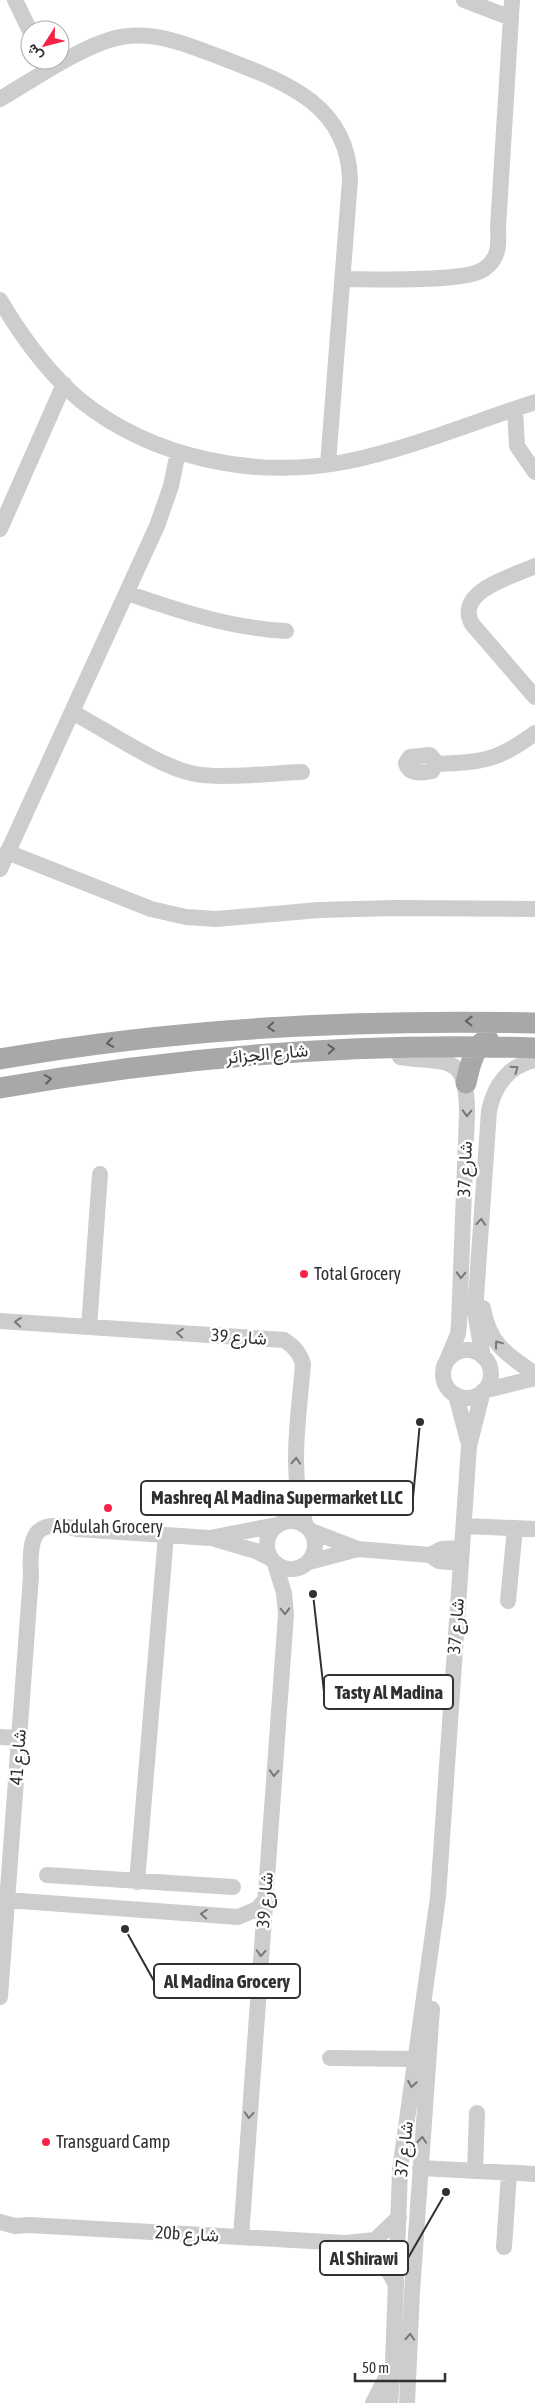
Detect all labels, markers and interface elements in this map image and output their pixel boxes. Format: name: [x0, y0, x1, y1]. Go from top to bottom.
north arrow: [20, 20, 70, 70]
text: ش: [23, 40, 47, 64]
one-way arrow: [465, 1016, 472, 1026]
one-way arrow: [267, 1022, 275, 1033]
one-way arrow: [105, 1037, 113, 1048]
street label: شارع الجزائر: [224, 1039, 309, 1070]
one-way arrow: [328, 1044, 336, 1055]
one-way arrow: [510, 1065, 519, 1075]
one-way arrow: [44, 1075, 52, 1085]
one-way arrow: [461, 1109, 472, 1117]
street label: شارع 37: [453, 1141, 478, 1197]
one-way arrow: [476, 1217, 487, 1225]
place label: Total Grocery: [314, 1263, 401, 1284]
marker: Total Grocery: [298, 1268, 310, 1280]
one-way arrow: [455, 1271, 466, 1279]
one-way arrow: [14, 1317, 22, 1328]
street label: شارع 39: [210, 1324, 267, 1351]
one-way arrow: [176, 1328, 184, 1339]
one-way arrow: [495, 1341, 503, 1350]
one-way arrow: [291, 1456, 302, 1464]
callout: Mashreq Al Madina Supermarket LLC: [141, 1481, 413, 1515]
text: Mashreq Al Madina Supermarket LLC: [151, 1486, 403, 1508]
marker: Abdulah Grocery: [102, 1502, 114, 1514]
place label: Abdulah Grocery: [53, 1516, 163, 1537]
street label: شارع 37: [443, 1598, 470, 1655]
one-way arrow: [280, 1608, 290, 1616]
callout: Tasty Al Madina: [324, 1675, 453, 1709]
text: Tasty Al Madina: [335, 1681, 443, 1703]
street label: شارع 41: [5, 1729, 32, 1786]
one-way arrow: [268, 1770, 279, 1778]
street label: شارع 39: [252, 1872, 279, 1929]
one-way arrow: [200, 1909, 208, 1920]
one-way arrow: [256, 1949, 267, 1957]
callout: Al Madina Grocery: [154, 1964, 300, 1998]
text: Al Madina Grocery: [163, 1970, 290, 1992]
one-way arrow: [407, 2080, 417, 2088]
one-way arrow: [244, 2111, 255, 2119]
street label: شارع 37: [390, 2120, 419, 2178]
place label: Transguard Camp: [56, 2131, 170, 2152]
one-way arrow: [417, 2135, 428, 2143]
marker: Transguard Camp: [40, 2136, 52, 2148]
street label: 20b شارع: [154, 2221, 220, 2248]
callout: Al Shirawi: [320, 2241, 408, 2275]
text: Al Shirawi: [329, 2247, 398, 2269]
one-way arrow: [405, 2333, 416, 2341]
scale bar: [355, 2350, 445, 2382]
text: 50 m: [362, 2359, 389, 2376]

